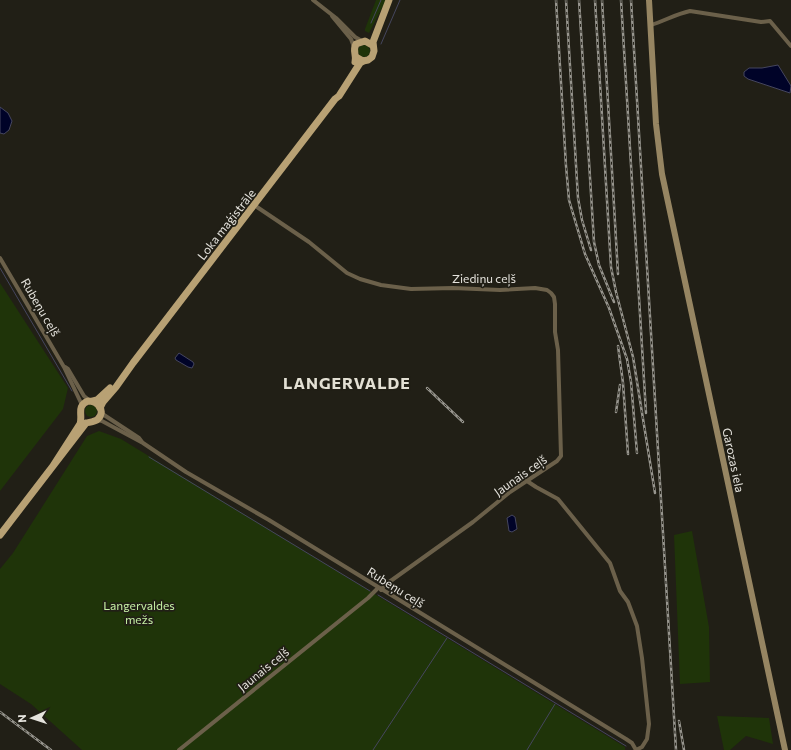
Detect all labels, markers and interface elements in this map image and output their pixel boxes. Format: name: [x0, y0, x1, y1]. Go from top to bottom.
street label: Loka maģistrāle: [194, 186, 258, 262]
street label: Ziediņu ceļš: [452, 271, 516, 287]
street label: Rubeņu ceļš: [17, 275, 63, 340]
district label: LANGERVALDE: [283, 373, 411, 392]
street label: Garozas iela: [720, 426, 748, 494]
street label: Jaunais ceļš: [491, 452, 550, 500]
street label: Rubeņu ceļš: [364, 564, 427, 612]
park label: Langervaldes mežs: [103, 598, 175, 626]
street label: Jaunais ceļš: [235, 644, 292, 695]
north arrow: [12, 698, 52, 738]
text: N: [15, 714, 28, 723]

